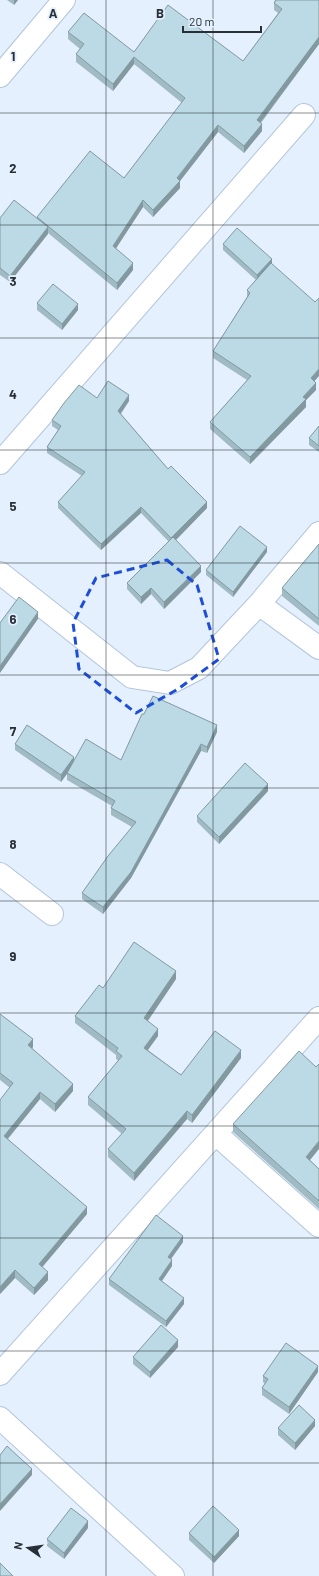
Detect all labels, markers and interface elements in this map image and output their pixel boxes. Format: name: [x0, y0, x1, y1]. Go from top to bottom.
text: A: [49, 5, 58, 21]
text: B: [156, 5, 164, 21]
scale bar: [183, 8, 261, 34]
text: 20 m: [189, 14, 215, 28]
text: 1: [11, 48, 15, 64]
text: 2: [9, 160, 17, 176]
text: 3: [9, 273, 17, 289]
text: 4: [9, 386, 17, 402]
text: 5: [9, 498, 17, 514]
text: 6: [10, 611, 17, 627]
text: 7: [10, 723, 17, 739]
text: 8: [9, 836, 17, 852]
text: 9: [10, 948, 17, 964]
north arrow: [8, 1528, 48, 1568]
text: N: [11, 1541, 25, 1551]

